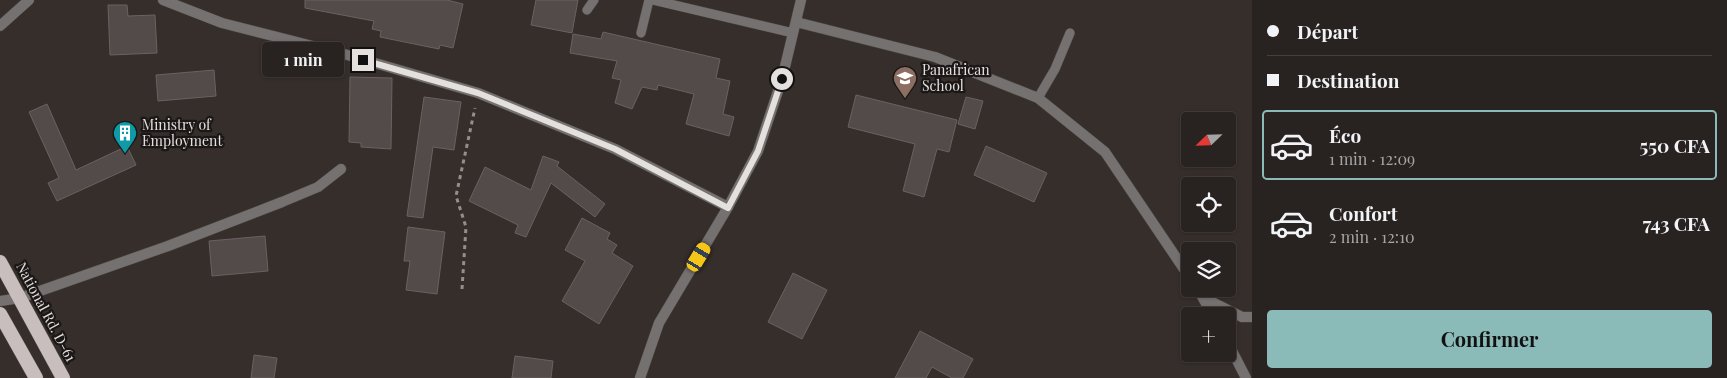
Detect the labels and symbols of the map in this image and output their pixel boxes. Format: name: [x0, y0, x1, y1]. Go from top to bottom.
callout: 1 min: [263, 42, 346, 78]
route end: [352, 49, 374, 71]
place label: Panafrican School: [922, 60, 990, 95]
school or university icon: Panafrican School: [892, 65, 918, 99]
route start: [771, 68, 793, 90]
north arrow: [1181, 112, 1236, 168]
place label: Ministry of Employment: [142, 115, 223, 150]
building icon: Ministry of Employment: [112, 120, 138, 154]
car: [684, 240, 713, 274]
street label: National Rd. D-61: [12, 259, 81, 365]

